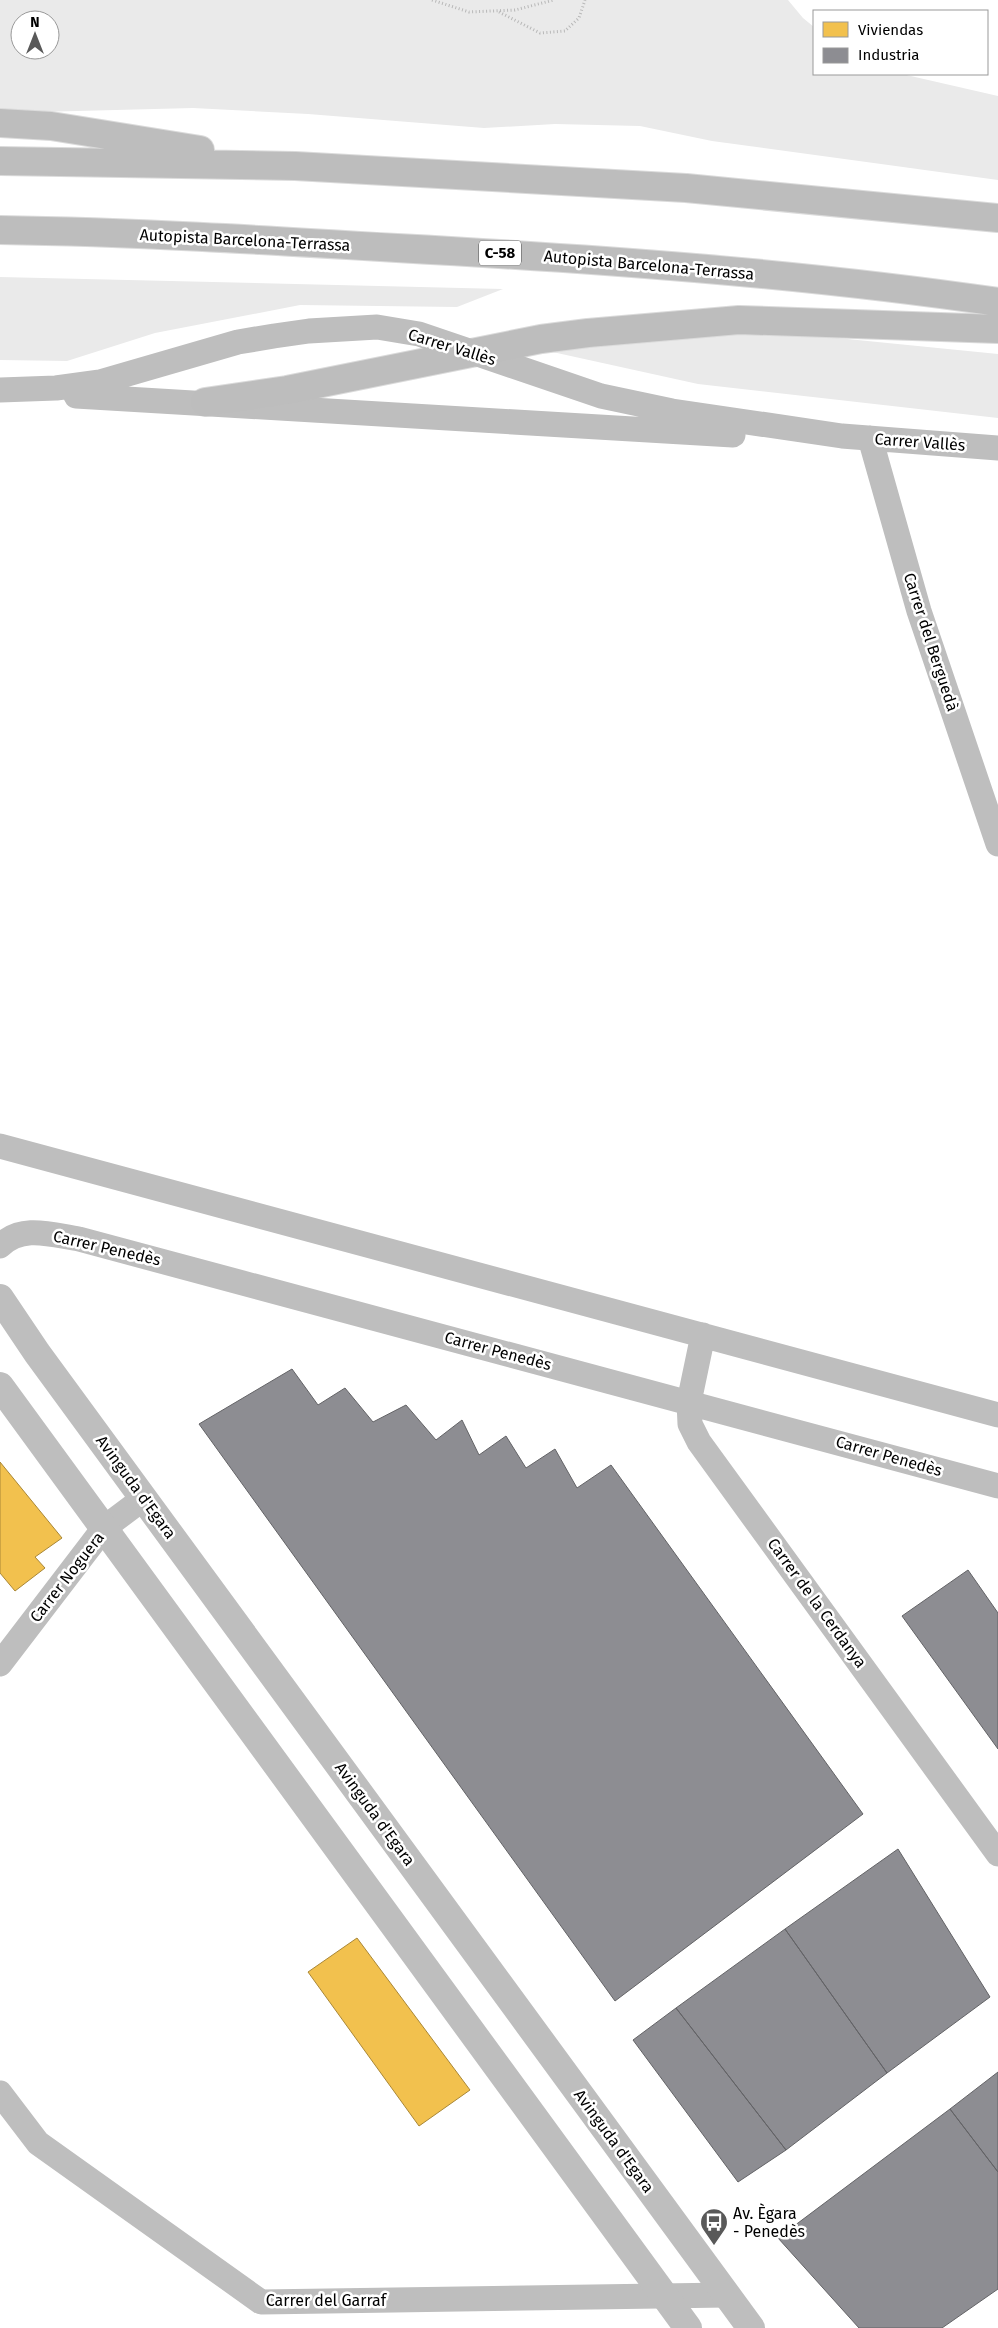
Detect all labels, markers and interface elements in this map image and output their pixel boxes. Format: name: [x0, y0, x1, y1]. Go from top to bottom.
north arrow: [10, 10, 60, 60]
legend: [813, 10, 988, 75]
text: N: [30, 14, 40, 31]
text: Viviendas: [858, 21, 923, 39]
text: Industria: [858, 46, 920, 64]
street label: Autopista Barcelona-Terrassa: [139, 225, 351, 255]
road number: C-58: [479, 240, 521, 266]
street label: Autopista Barcelona-Terrassa: [543, 246, 755, 284]
street label: Carrer Vallès: [406, 325, 498, 369]
street label: Carrer Vallès: [874, 429, 966, 455]
street label: Carrer del Berguedà: [900, 570, 962, 714]
street label: Carrer Penedès: [51, 1226, 163, 1270]
street label: Carrer Penedès: [442, 1328, 554, 1374]
street label: Avinguda d'Egara: [92, 1432, 180, 1542]
street label: Carrer Penedès: [834, 1432, 944, 1480]
street label: Carrer Noguera: [26, 1528, 108, 1626]
street label: Carrer de la Cerdanya: [764, 1535, 870, 1671]
street label: Avinguda d'Egara: [331, 1759, 419, 1869]
street label: Avinguda d'Egara: [570, 2086, 658, 2196]
place label: Av. Ègara - Penedès: [733, 2203, 805, 2241]
bus stop icon: Av. Ègara - Penedès: [699, 2207, 729, 2246]
street label: Carrer del Garraf: [266, 2291, 388, 2310]

